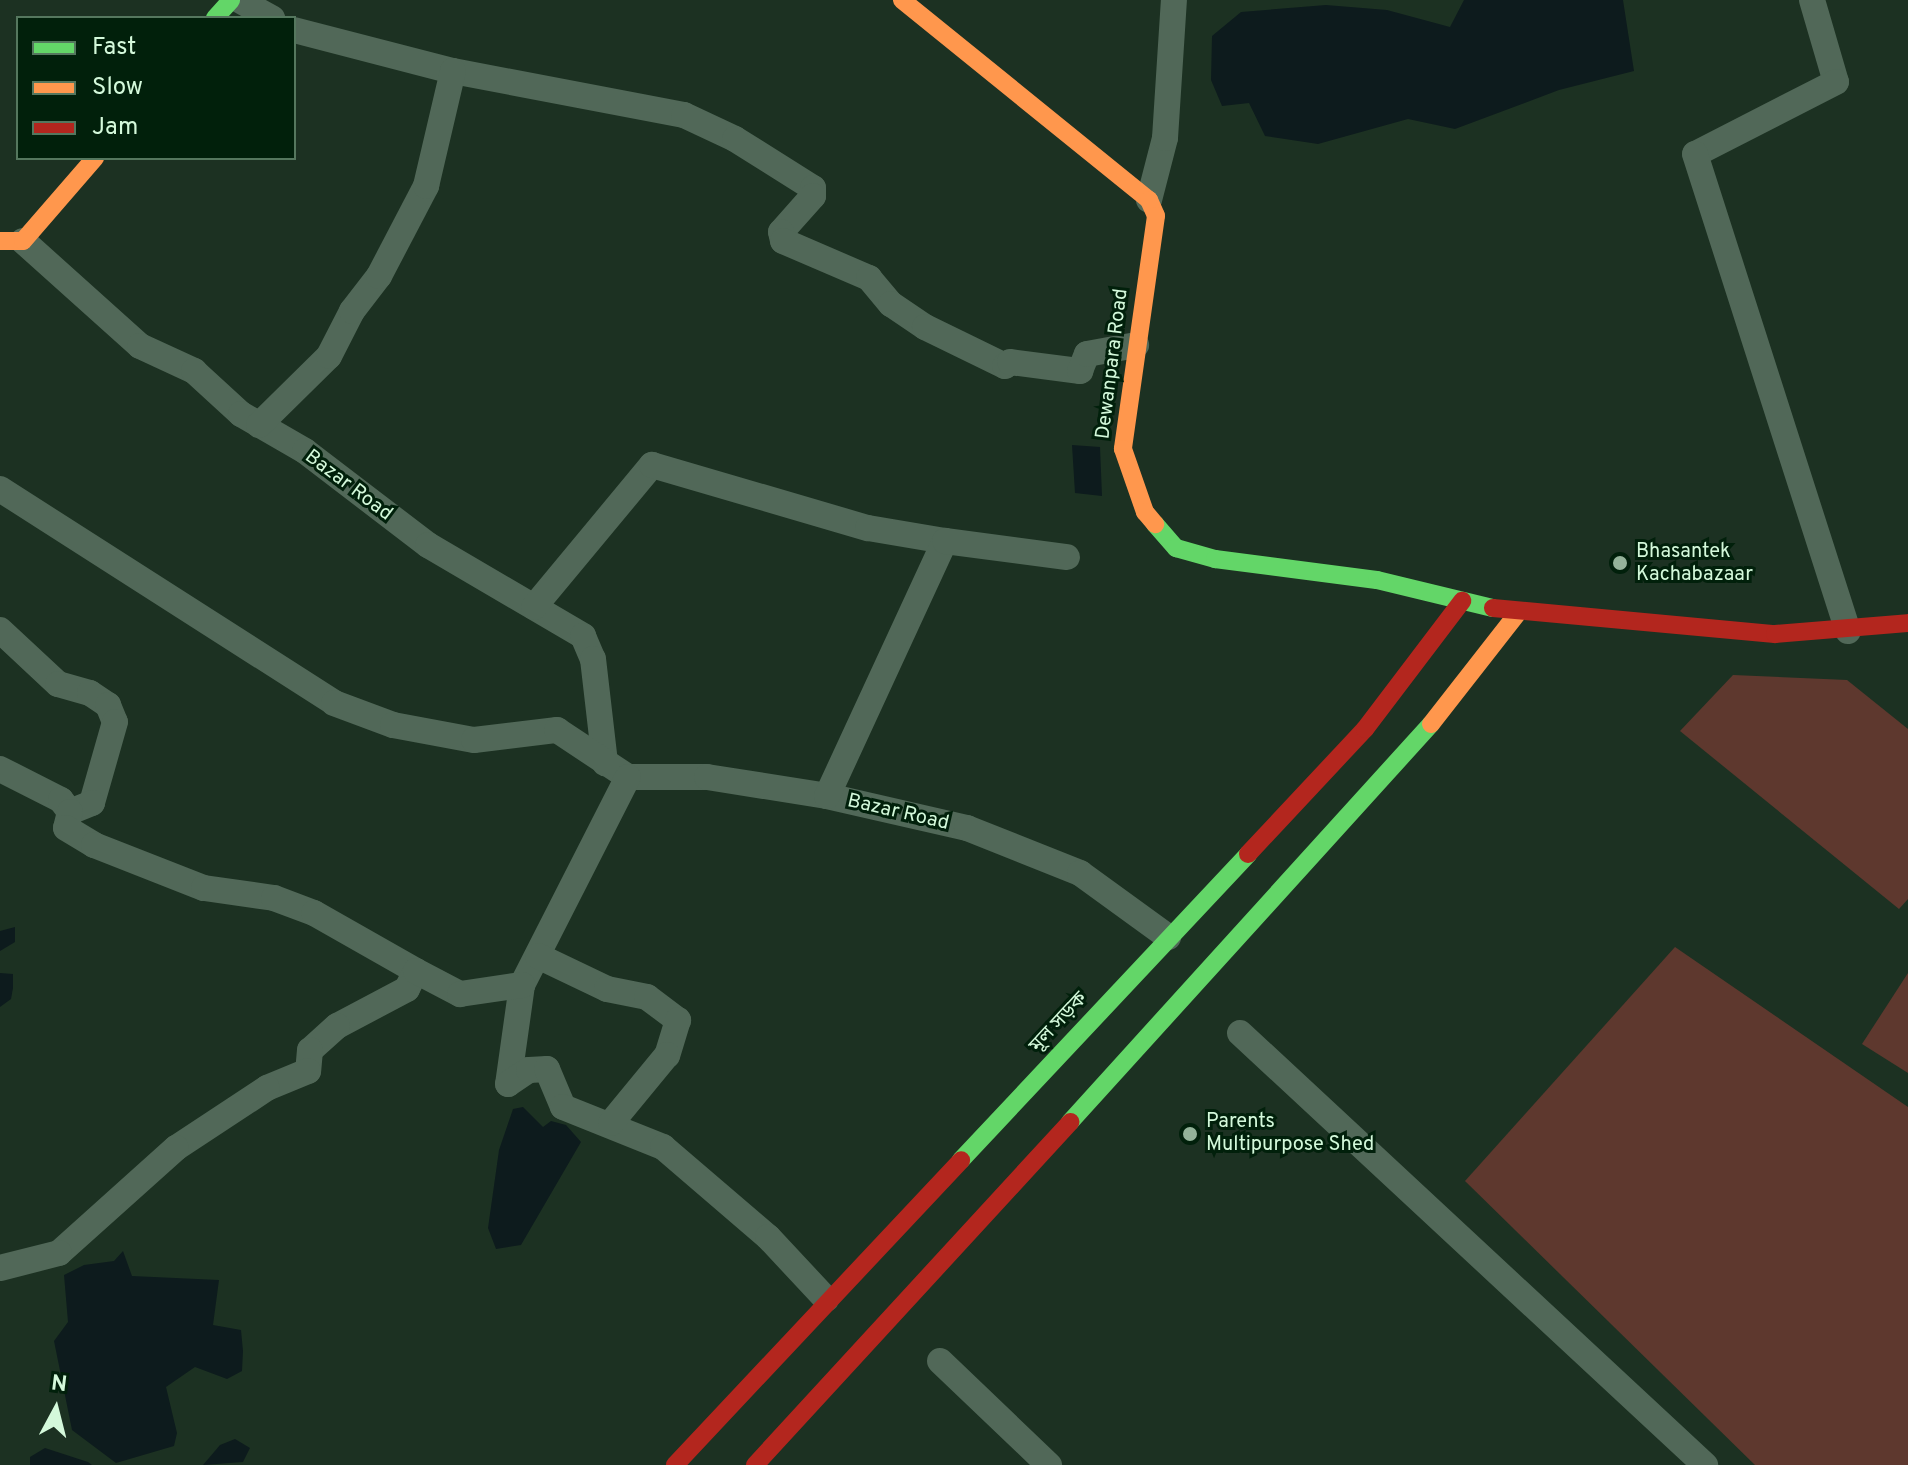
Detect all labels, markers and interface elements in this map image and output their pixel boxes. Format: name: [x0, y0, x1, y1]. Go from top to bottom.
legend: [16, 16, 296, 160]
text: Fast: [92, 33, 136, 63]
text: Slow: [92, 73, 143, 103]
text: Jam: [92, 113, 138, 143]
street label: Dewanpara Road: [1092, 287, 1134, 441]
street label: Bazar Road: [299, 445, 397, 527]
place label: Bhasantek Kachabazaar: [1636, 540, 1753, 587]
marker: Bhasantek Kachabazaar: [1611, 554, 1629, 572]
street label: Bazar Road: [845, 790, 951, 836]
street label: মূল সড়ক: [1025, 988, 1093, 1058]
place label: Parents Multipurpose Shed: [1206, 1110, 1374, 1157]
marker: Parents Multipurpose Shed: [1181, 1125, 1199, 1143]
north arrow: [16, 1369, 96, 1449]
text: N: [49, 1370, 68, 1399]

